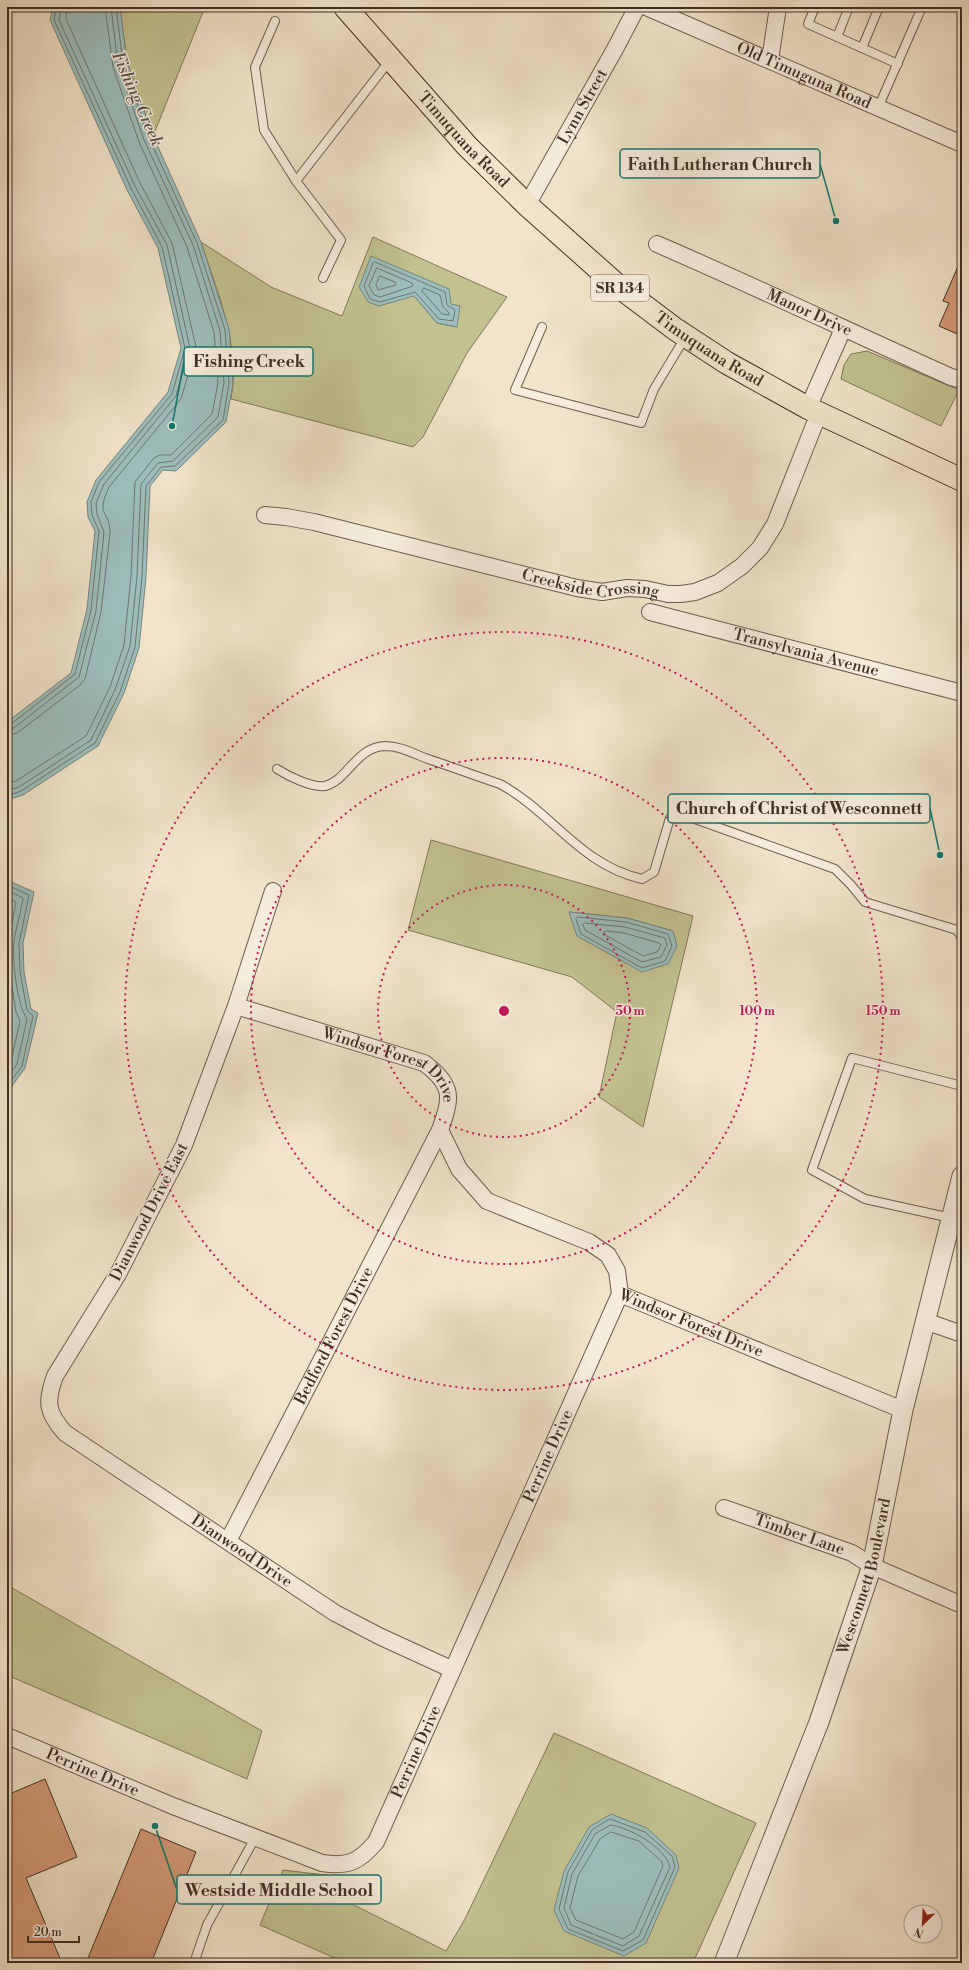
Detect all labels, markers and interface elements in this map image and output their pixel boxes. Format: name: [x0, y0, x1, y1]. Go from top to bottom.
street label: Old Timuguna Road: [733, 37, 874, 113]
water label: Fishing Creek: [106, 48, 168, 150]
street label: Lynn Street: [553, 65, 612, 148]
street label: Timuquana Road: [414, 87, 514, 192]
callout: Faith Lutheran Church: [620, 149, 820, 178]
text: Faith Lutheran Church: [628, 154, 813, 176]
road number: SR 134: [591, 275, 649, 301]
street label: Manor Drive: [763, 284, 855, 341]
street label: Timuquana Road: [651, 307, 767, 391]
callout: Fishing Creek: [184, 347, 313, 376]
text: Fishing Creek: [193, 351, 306, 373]
street label: Creekside Crossing: [520, 565, 662, 603]
street label: Transylvania Avenue: [731, 624, 881, 681]
callout: Church of Christ of Wesconnett: [668, 794, 930, 823]
text: Church of Christ of Wesconnett: [676, 798, 923, 820]
centre of rings: [497, 1004, 511, 1018]
text: 50 m: [615, 1004, 645, 1019]
text: 100 m: [739, 1004, 775, 1019]
text: 150 m: [866, 1004, 900, 1019]
street label: Windsor Forest Drive: [319, 1023, 458, 1103]
street label: Dianwood Drive East: [105, 1139, 193, 1285]
street label: Bedford Forest Drive: [290, 1263, 378, 1409]
street label: Windsor Forest Drive: [615, 1284, 766, 1362]
street label: Perrine Drive: [519, 1406, 577, 1505]
street label: Wesconnett Boulevard: [832, 1496, 895, 1658]
street label: Timber Lane: [752, 1509, 847, 1560]
street label: Dianwood Drive: [188, 1510, 296, 1592]
street label: Perrine Drive: [387, 1702, 445, 1801]
street label: Perrine Drive: [43, 1744, 142, 1801]
callout: Westside Middle School: [177, 1875, 381, 1904]
text: Westside Middle School: [184, 1880, 374, 1902]
north arrow: [903, 1904, 943, 1944]
scale bar: [28, 1918, 79, 1944]
text: N: [912, 1924, 926, 1940]
text: 20 m: [34, 1925, 62, 1940]

